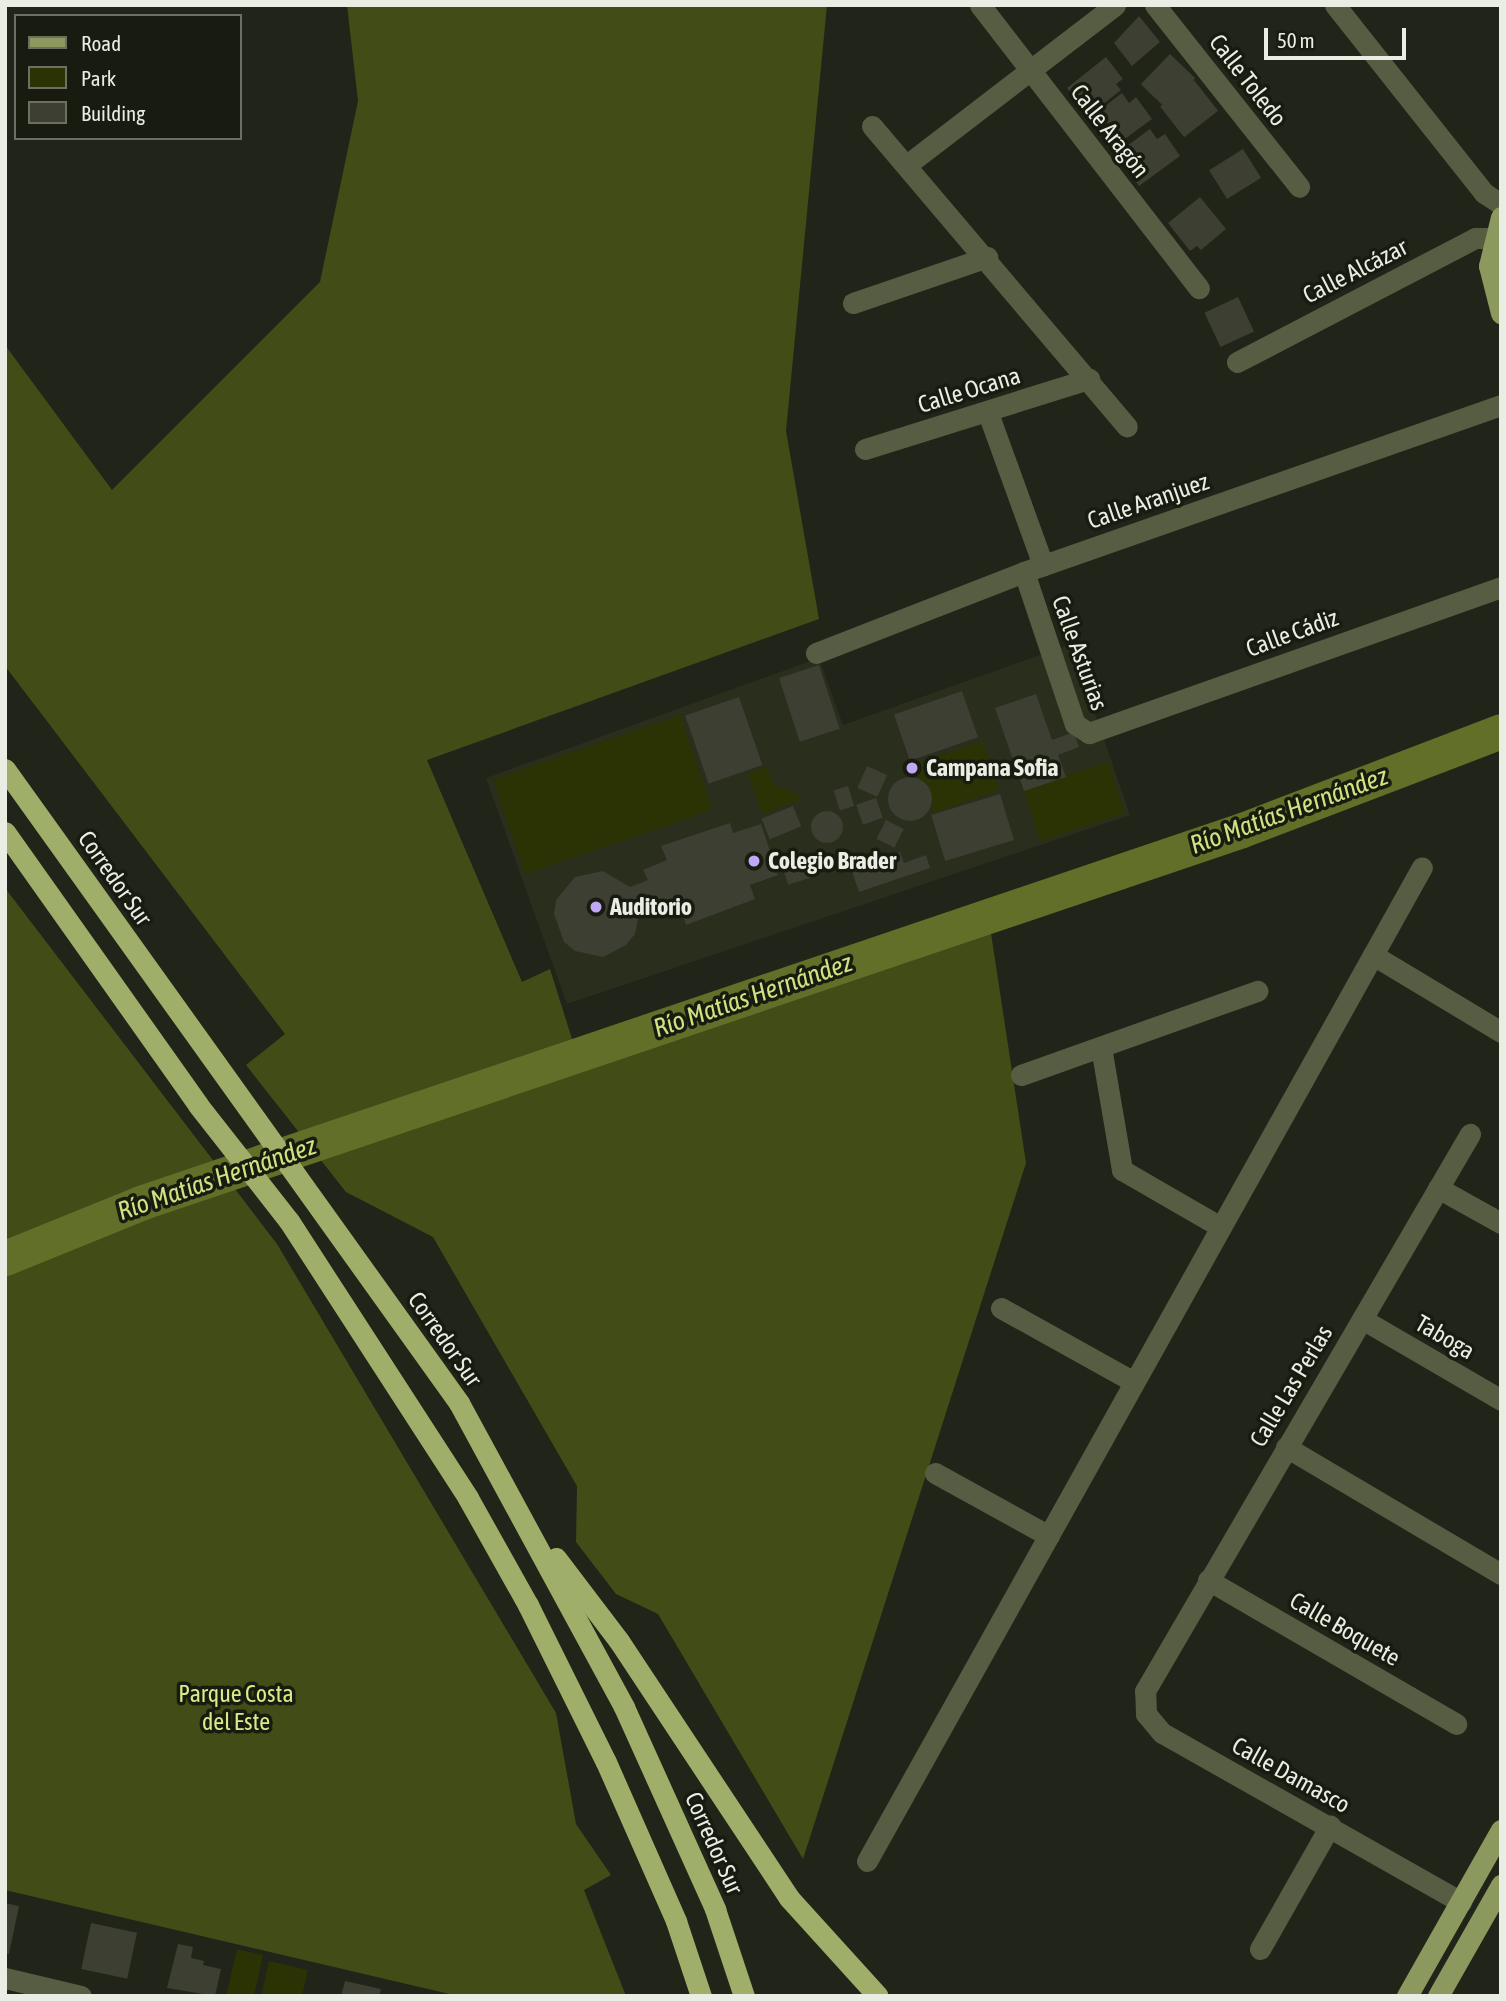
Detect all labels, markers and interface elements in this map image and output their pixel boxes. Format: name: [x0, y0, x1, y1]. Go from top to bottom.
legend: [14, 14, 242, 140]
scale bar: [1268, 14, 1410, 58]
street label: Calle Toledo: [1203, 28, 1293, 132]
text: 50 m: [1277, 28, 1315, 52]
text: Road: [81, 31, 121, 55]
text: Park: [81, 66, 116, 90]
street label: Calle Aragón: [1065, 78, 1155, 184]
text: Building: [81, 101, 145, 125]
street label: Calle Alcázar: [1298, 232, 1412, 310]
street label: Calle Ocana: [914, 361, 1024, 419]
street label: Calle Aranjuez: [1084, 467, 1212, 535]
street label: Calle Asturias: [1046, 592, 1114, 714]
street label: Calle Cádiz: [1242, 603, 1342, 663]
place label: Campana Sofia: [926, 754, 1059, 782]
marker: Campana Sofia: [904, 760, 920, 776]
water label: Río Matías Hernández: [1186, 761, 1392, 861]
street label: Corredor Sur: [72, 825, 158, 931]
place label: Colegio Brader: [768, 847, 896, 875]
marker: Colegio Brader: [746, 853, 762, 869]
place label: Auditorio: [610, 893, 692, 921]
marker: Auditorio: [588, 899, 604, 915]
water label: Río Matías Hernández: [650, 947, 856, 1045]
water label: Río Matías Hernández: [114, 1130, 320, 1228]
street label: Corredor Sur: [402, 1286, 488, 1392]
street label: Taboga: [1410, 1309, 1480, 1365]
street label: Calle Las Perlas: [1244, 1320, 1338, 1452]
street label: Calle Boquete: [1285, 1586, 1405, 1672]
park label: Parque Costa del Este: [178, 1680, 294, 1736]
street label: Calle Damasco: [1227, 1731, 1355, 1819]
street label: Corredor Sur: [679, 1787, 749, 1899]

